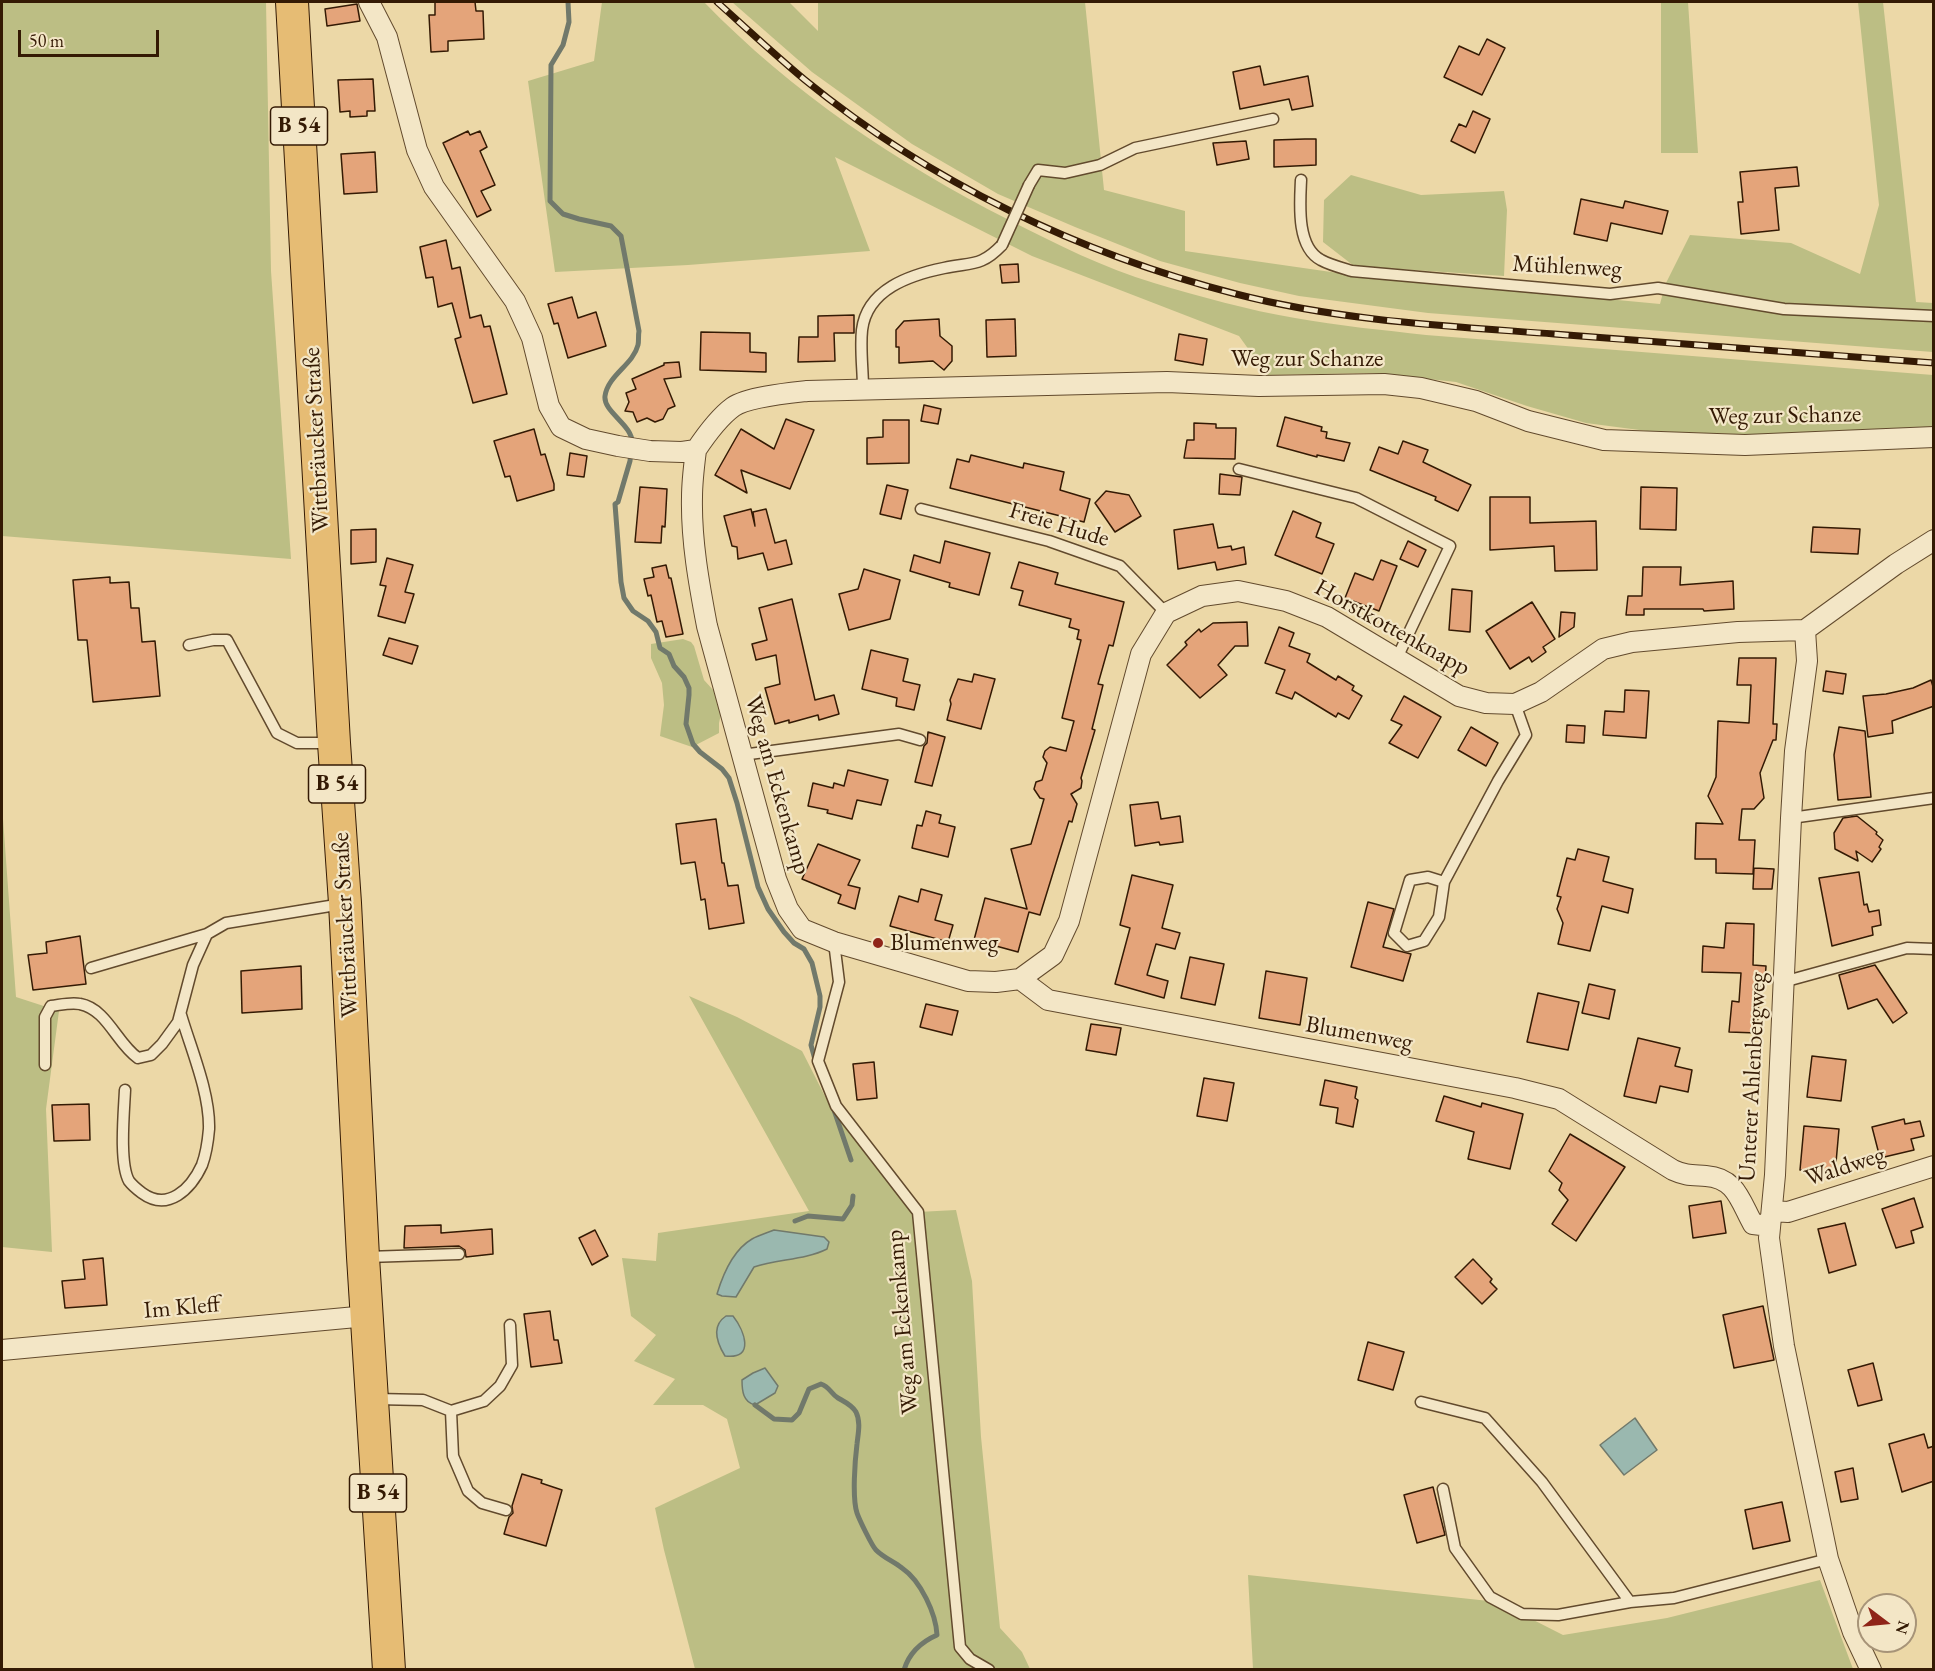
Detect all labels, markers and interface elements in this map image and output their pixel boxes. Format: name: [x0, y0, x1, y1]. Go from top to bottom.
scale bar: [21, 18, 162, 56]
text: 50 m: [29, 29, 64, 52]
road number: B 54: [270, 107, 328, 145]
street label: Mühlenweg: [1512, 250, 1622, 284]
street label: Weg zur Schanze: [1231, 345, 1383, 373]
street label: Wittbräucker Straße: [298, 346, 336, 534]
street label: Weg zur Schanze: [1708, 400, 1862, 432]
street label: Freie Hude: [1005, 496, 1113, 554]
street label: Horstkottenknapp: [1309, 573, 1475, 683]
street label: Weg am Eckenkamp: [738, 692, 816, 878]
road number: B 54: [308, 765, 366, 803]
street label: Wittbräucker Straße: [327, 831, 365, 1019]
place label: Blumenweg: [890, 929, 998, 957]
marker: Blumenweg: [871, 936, 885, 950]
street label: Unterer Ahlenbergweg: [1733, 971, 1773, 1183]
street label: Blumenweg: [1303, 1010, 1415, 1058]
street label: Waldweg: [1801, 1141, 1889, 1193]
street label: Weg am Eckenkamp: [881, 1229, 925, 1415]
street label: Im Kleff: [142, 1290, 222, 1326]
road number: B 54: [350, 1474, 406, 1512]
north arrow: [1857, 1593, 1917, 1653]
text: N: [1891, 1618, 1915, 1637]

